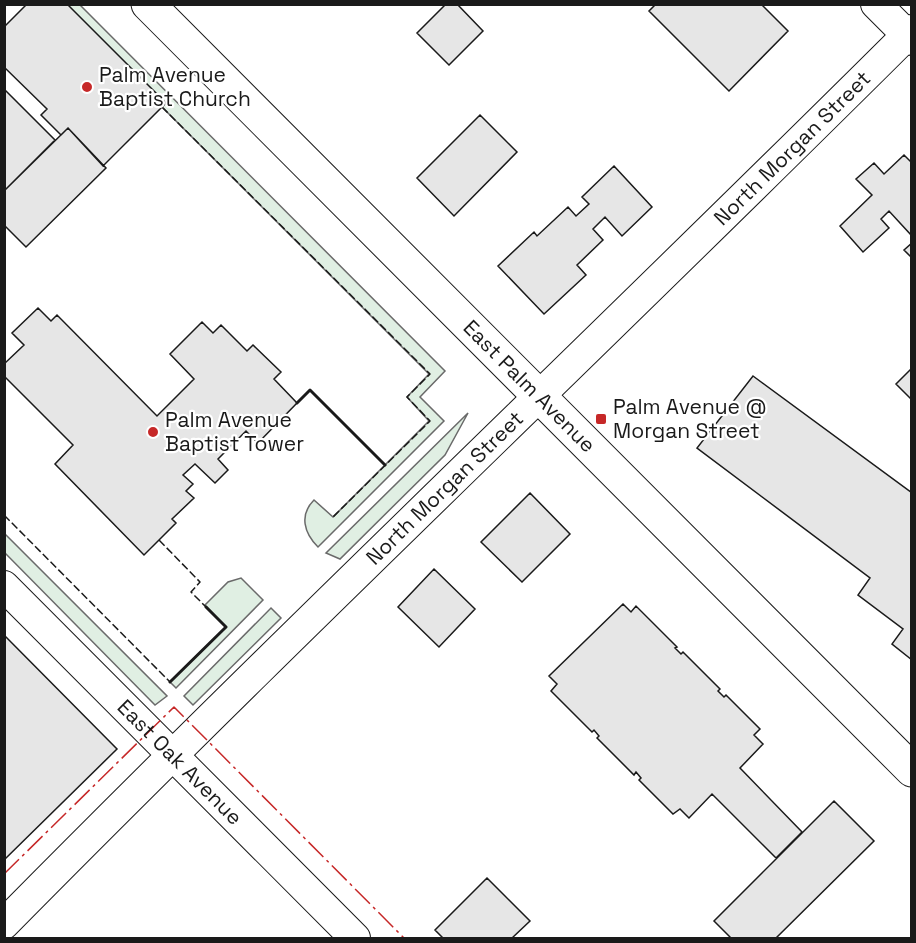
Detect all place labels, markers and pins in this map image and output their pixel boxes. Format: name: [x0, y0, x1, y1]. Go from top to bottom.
place label: Palm Avenue Baptist Church: [99, 61, 251, 112]
marker: Palm Avenue Baptist Church: [80, 80, 94, 94]
place label: Palm Avenue @ Morgan Street: [613, 393, 767, 444]
place label: Palm Avenue Baptist Tower: [165, 406, 304, 457]
marker: Palm Avenue @ Morgan Street: [594, 412, 608, 426]
marker: Palm Avenue Baptist Tower: [146, 425, 160, 439]

